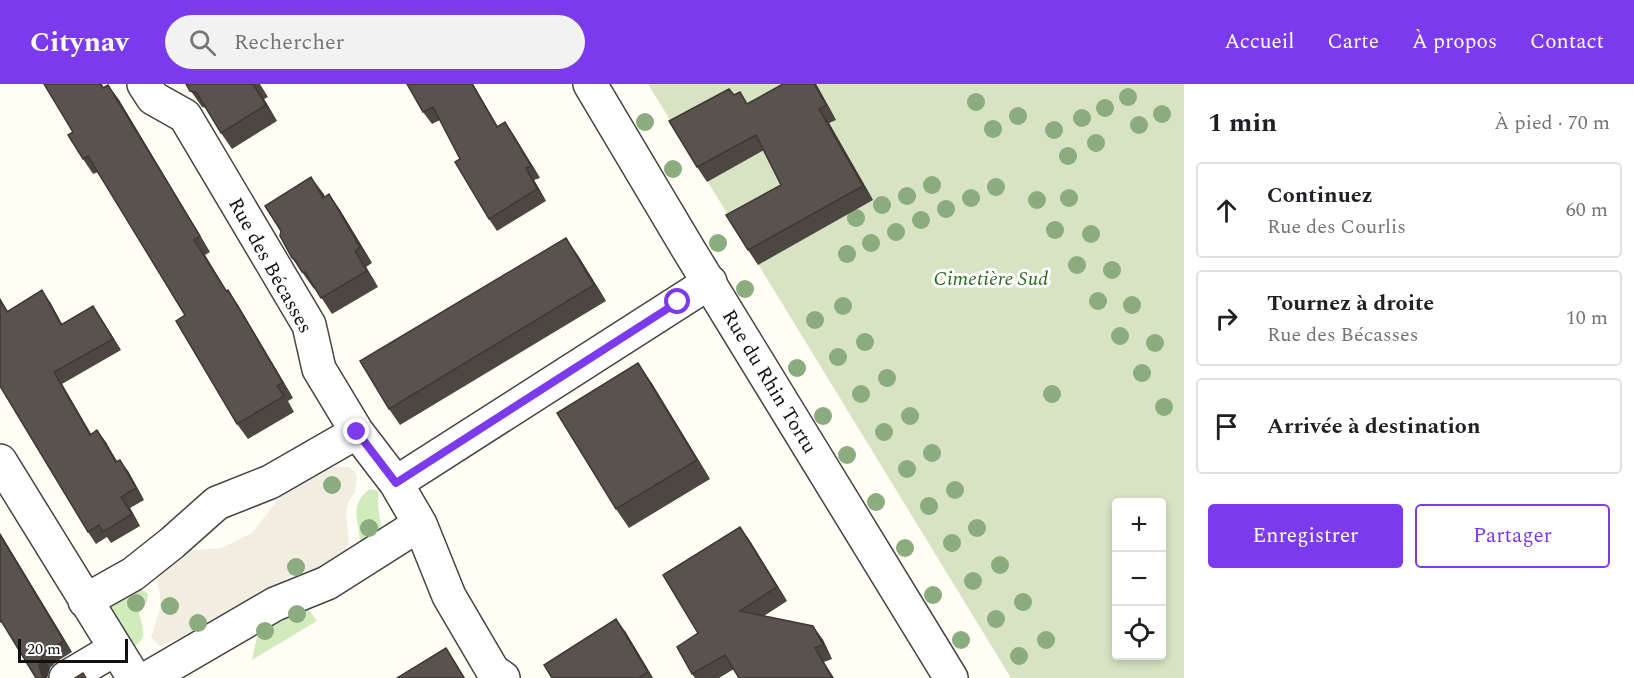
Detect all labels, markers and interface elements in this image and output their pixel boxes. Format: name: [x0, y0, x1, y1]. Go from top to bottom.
search box: [165, 15, 585, 69]
text: Citynav: [30, 21, 129, 64]
icon: search: [186, 26, 219, 59]
text: Rechercher: [234, 26, 344, 59]
text: Accueil: [1224, 26, 1295, 58]
text: Carte: [1328, 26, 1379, 58]
text: À propos: [1412, 26, 1497, 58]
text: Contact: [1530, 26, 1604, 58]
text: 1 min: [1208, 103, 1277, 143]
text: À pied · 70 m: [1494, 108, 1610, 138]
text: Continuez: [1267, 179, 1373, 212]
street label: Rue des Bécasses: [220, 192, 320, 339]
icon: ahead: [1210, 194, 1243, 227]
text: 60 m: [1566, 195, 1608, 225]
text: Rue des Courlis: [1267, 212, 1406, 242]
park label: Cimetière Sud: [934, 264, 1048, 294]
text: Tournez à droite: [1267, 287, 1434, 320]
route start: [664, 288, 690, 314]
icon: right: [1210, 302, 1243, 335]
text: 10 m: [1566, 303, 1608, 333]
street label: Rue du Rhin Tortu: [714, 304, 824, 459]
text: Rue des Bécasses: [1267, 320, 1418, 350]
icon: arrive: [1210, 410, 1243, 443]
text: Arrivée à destination: [1267, 410, 1481, 443]
route end: [343, 418, 369, 444]
map controls: [1112, 498, 1166, 660]
button: +: [1112, 498, 1166, 552]
button: Enregistrer: [1208, 504, 1403, 568]
button: Partager: [1415, 504, 1610, 568]
button: −: [1112, 552, 1166, 606]
button: locate: [1112, 606, 1166, 660]
scale bar: [18, 636, 128, 664]
text: 20 m: [27, 637, 61, 661]

